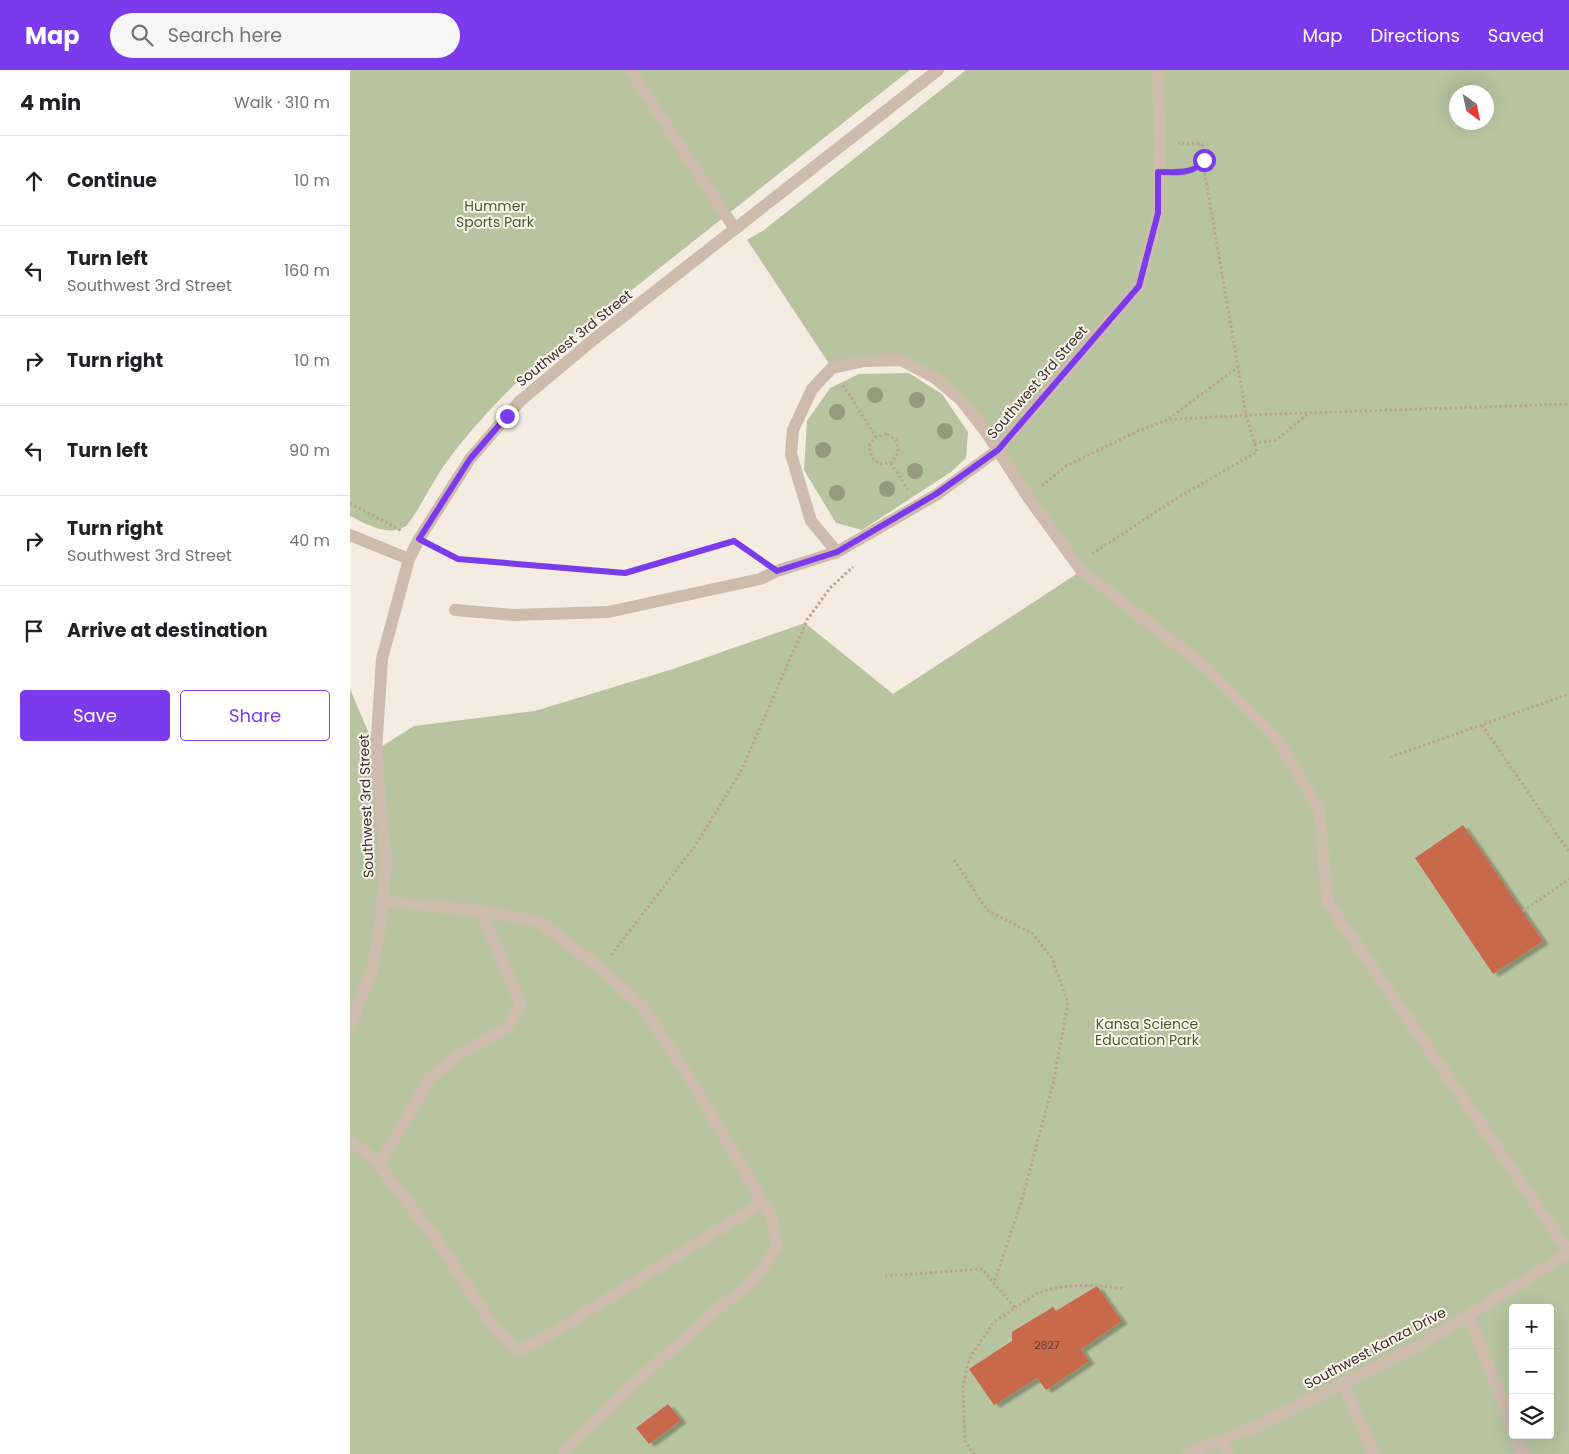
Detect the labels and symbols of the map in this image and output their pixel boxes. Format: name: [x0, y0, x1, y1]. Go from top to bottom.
north arrow: [1449, 85, 1494, 130]
route start: [1193, 149, 1216, 172]
park label: Hummer Sports Park: [456, 196, 535, 232]
street label: Southwest 3rd Street: [512, 285, 636, 391]
street label: Southwest 3rd Street: [982, 321, 1092, 443]
route end: [496, 405, 519, 428]
street label: Southwest 3rd Street: [353, 734, 379, 878]
park label: Kansa Science Education Park: [1095, 1014, 1200, 1050]
street label: Southwest Kanza Drive: [1301, 1302, 1450, 1394]
house number: 2827: [1034, 1337, 1060, 1353]

